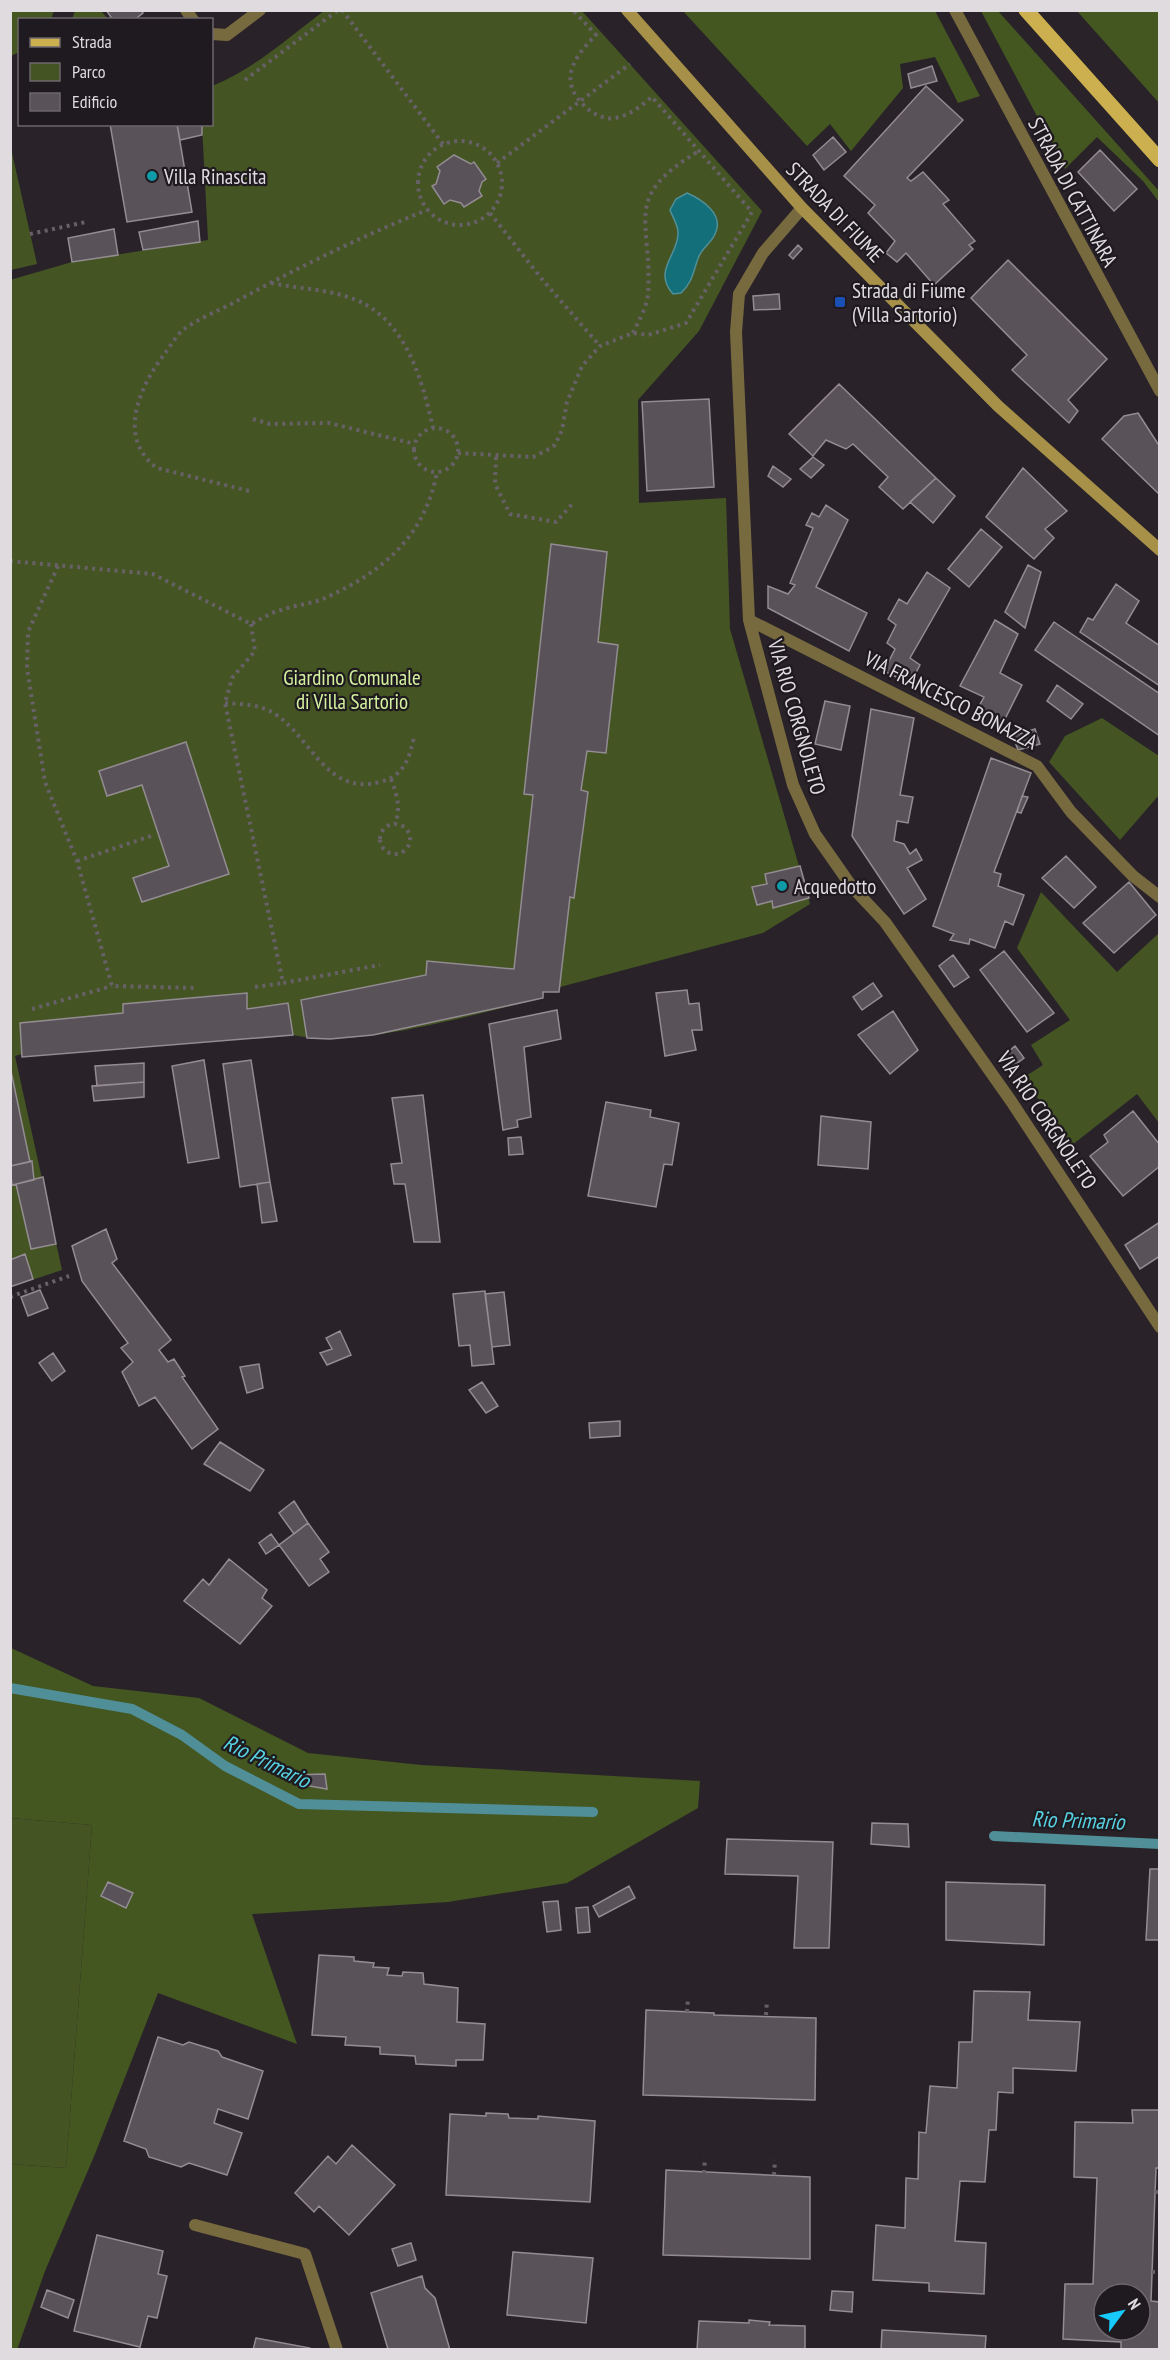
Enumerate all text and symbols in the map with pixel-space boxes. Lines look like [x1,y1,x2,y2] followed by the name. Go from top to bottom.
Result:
[18,18,213,126] legend
[72,30,112,53] text: Strada
[72,60,106,83] text: Parco
[72,90,118,113] text: Edificio
[1022,113,1124,271] street label: STRADA DI CATTINARA
[780,156,890,268] street label: STRADA DI FIUME
[163,163,266,190] place label: Villa Rinascita
[145,169,159,183] marker: Villa Rinascita
[852,277,966,328] place label: Strada di Fiume (Villa Sartorio)
[833,295,847,309] marker: Strada di Fiume (Villa Sartorio)
[762,635,832,798] street label: VIA RIO CORGNOLETO
[859,644,1042,755] street label: VIA FRANCESCO BONAZZA
[283,664,421,715] park label: Giardino Comunale di Villa Sartorio
[794,873,876,900] place label: Acquedotto
[775,879,789,893] marker: Acquedotto
[990,1045,1103,1194] street label: VIA RIO CORGNOLETO
[219,1728,316,1795] water label: Rio Primario
[1031,1804,1126,1836] water label: Rio Primario
[1092,2282,1152,2342] north arrow
[1124,2295,1145,2313] text: N

